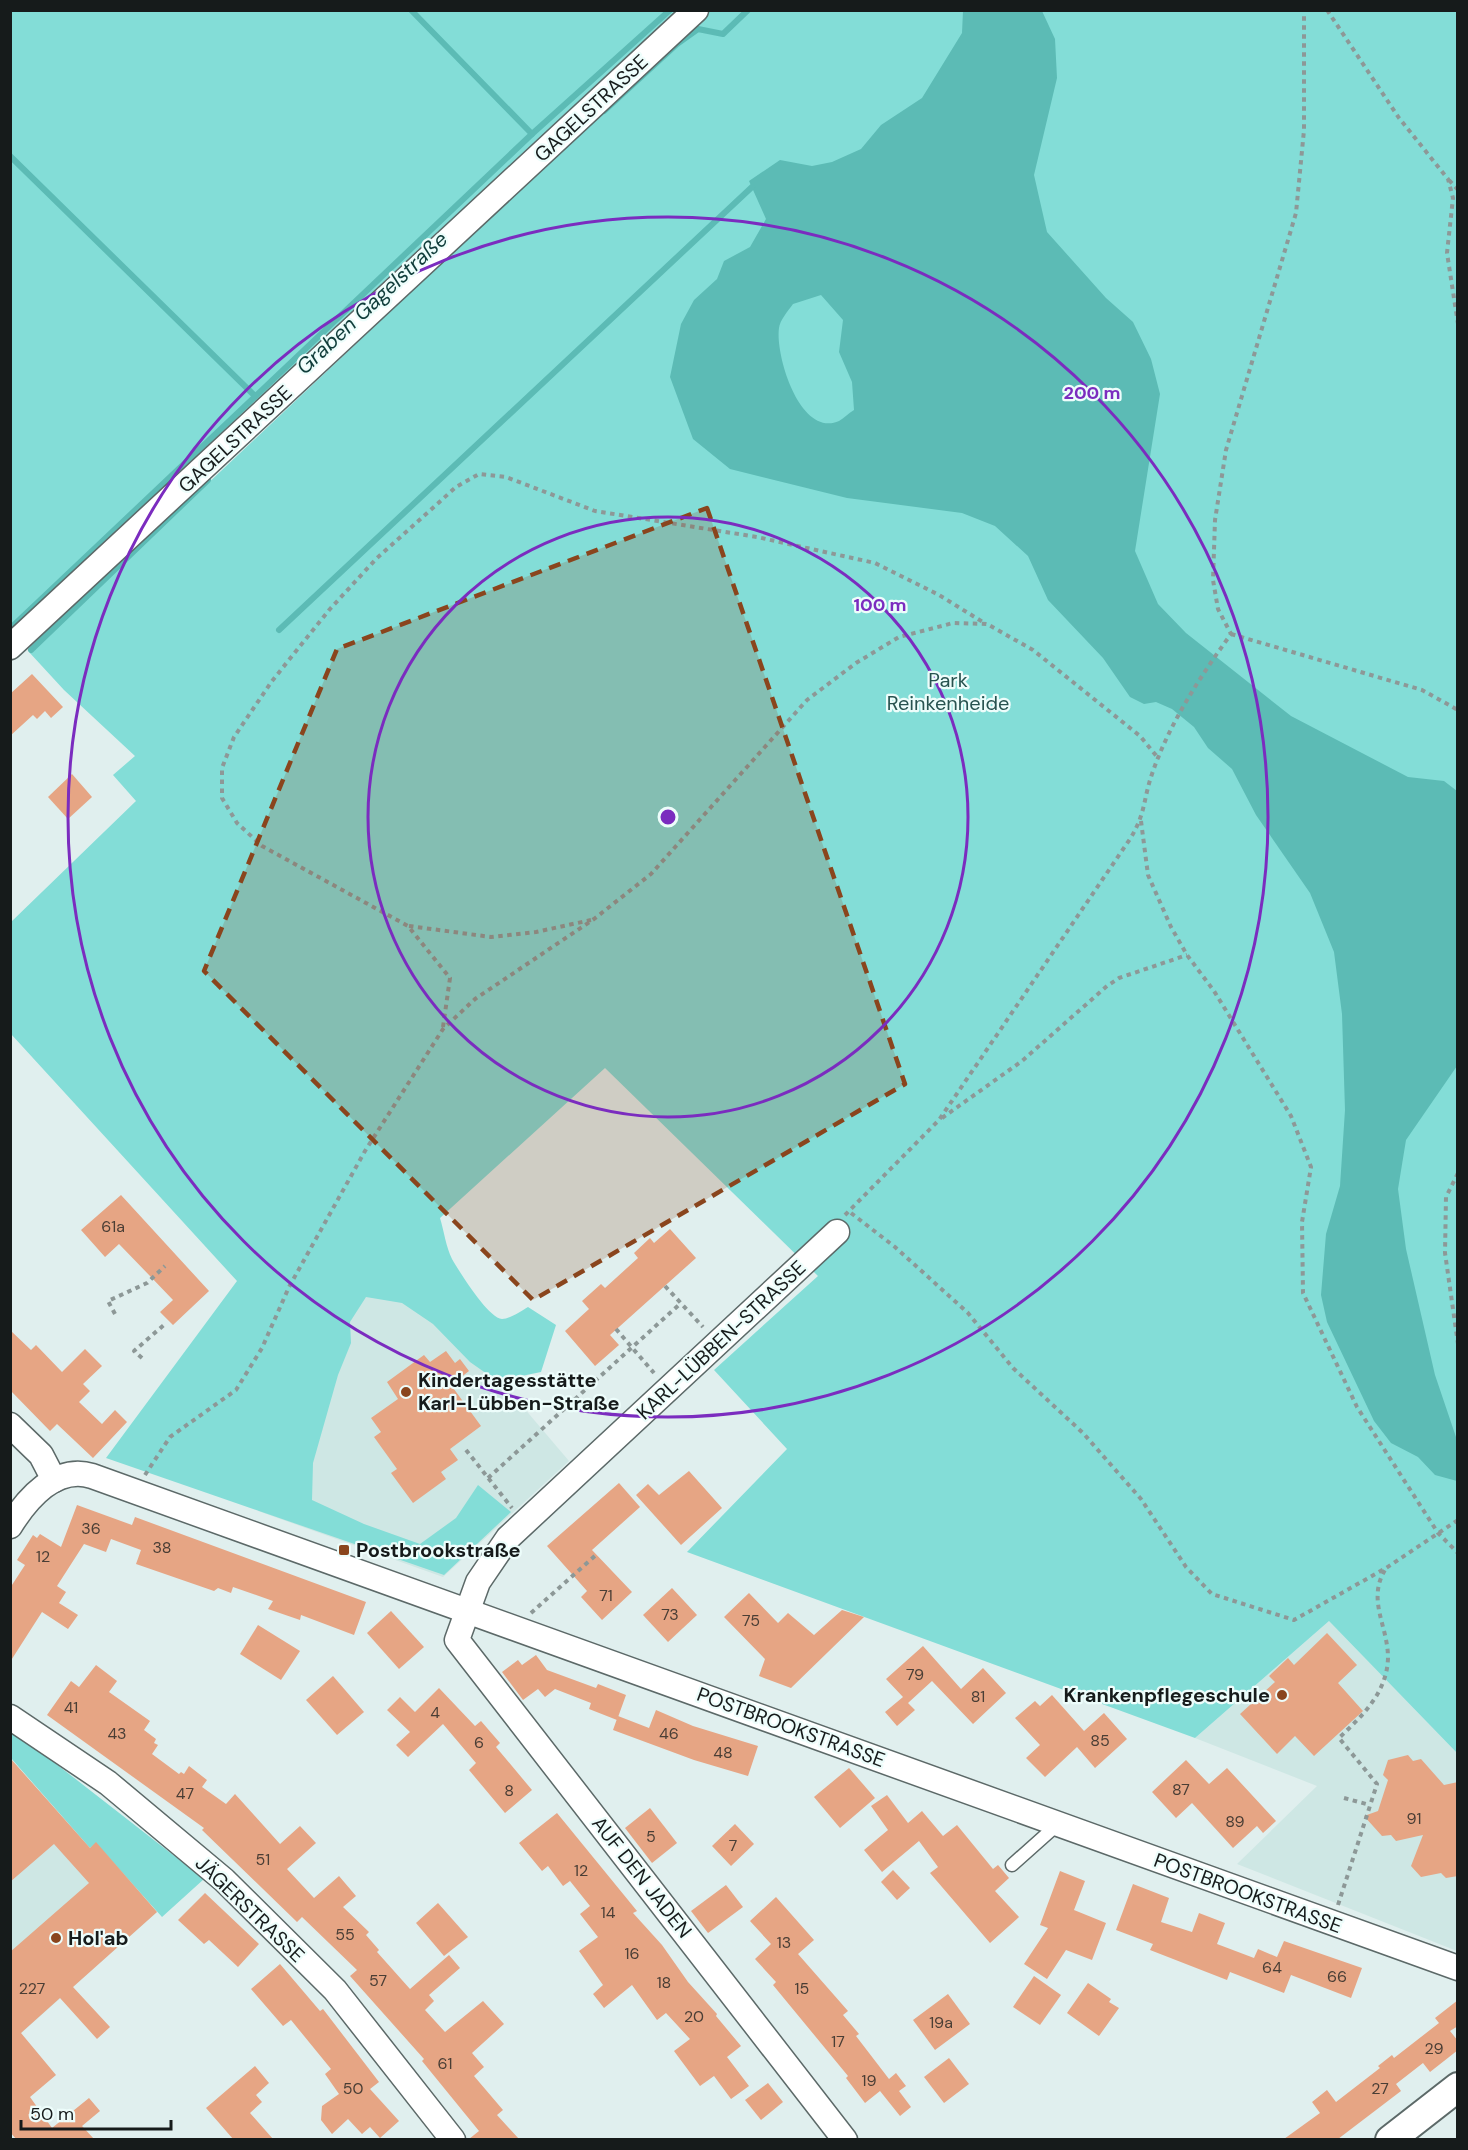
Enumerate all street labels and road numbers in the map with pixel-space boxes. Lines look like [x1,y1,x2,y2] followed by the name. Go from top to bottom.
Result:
[529,49,653,167] street label: GAGELSTRASSE
[173,380,297,498] street label: GAGELSTRASSE
[631,1255,811,1425] street label: KARL-LÜBBEN-STRASSE
[693,1681,889,1773] street label: POSTBROOKSTRASSE
[586,1811,698,1943] street label: AUF DEN JADEN
[1150,1847,1346,1939] street label: POSTBROOKSTRASSE
[190,1850,310,1968] street label: JÄGERSTRASSE

